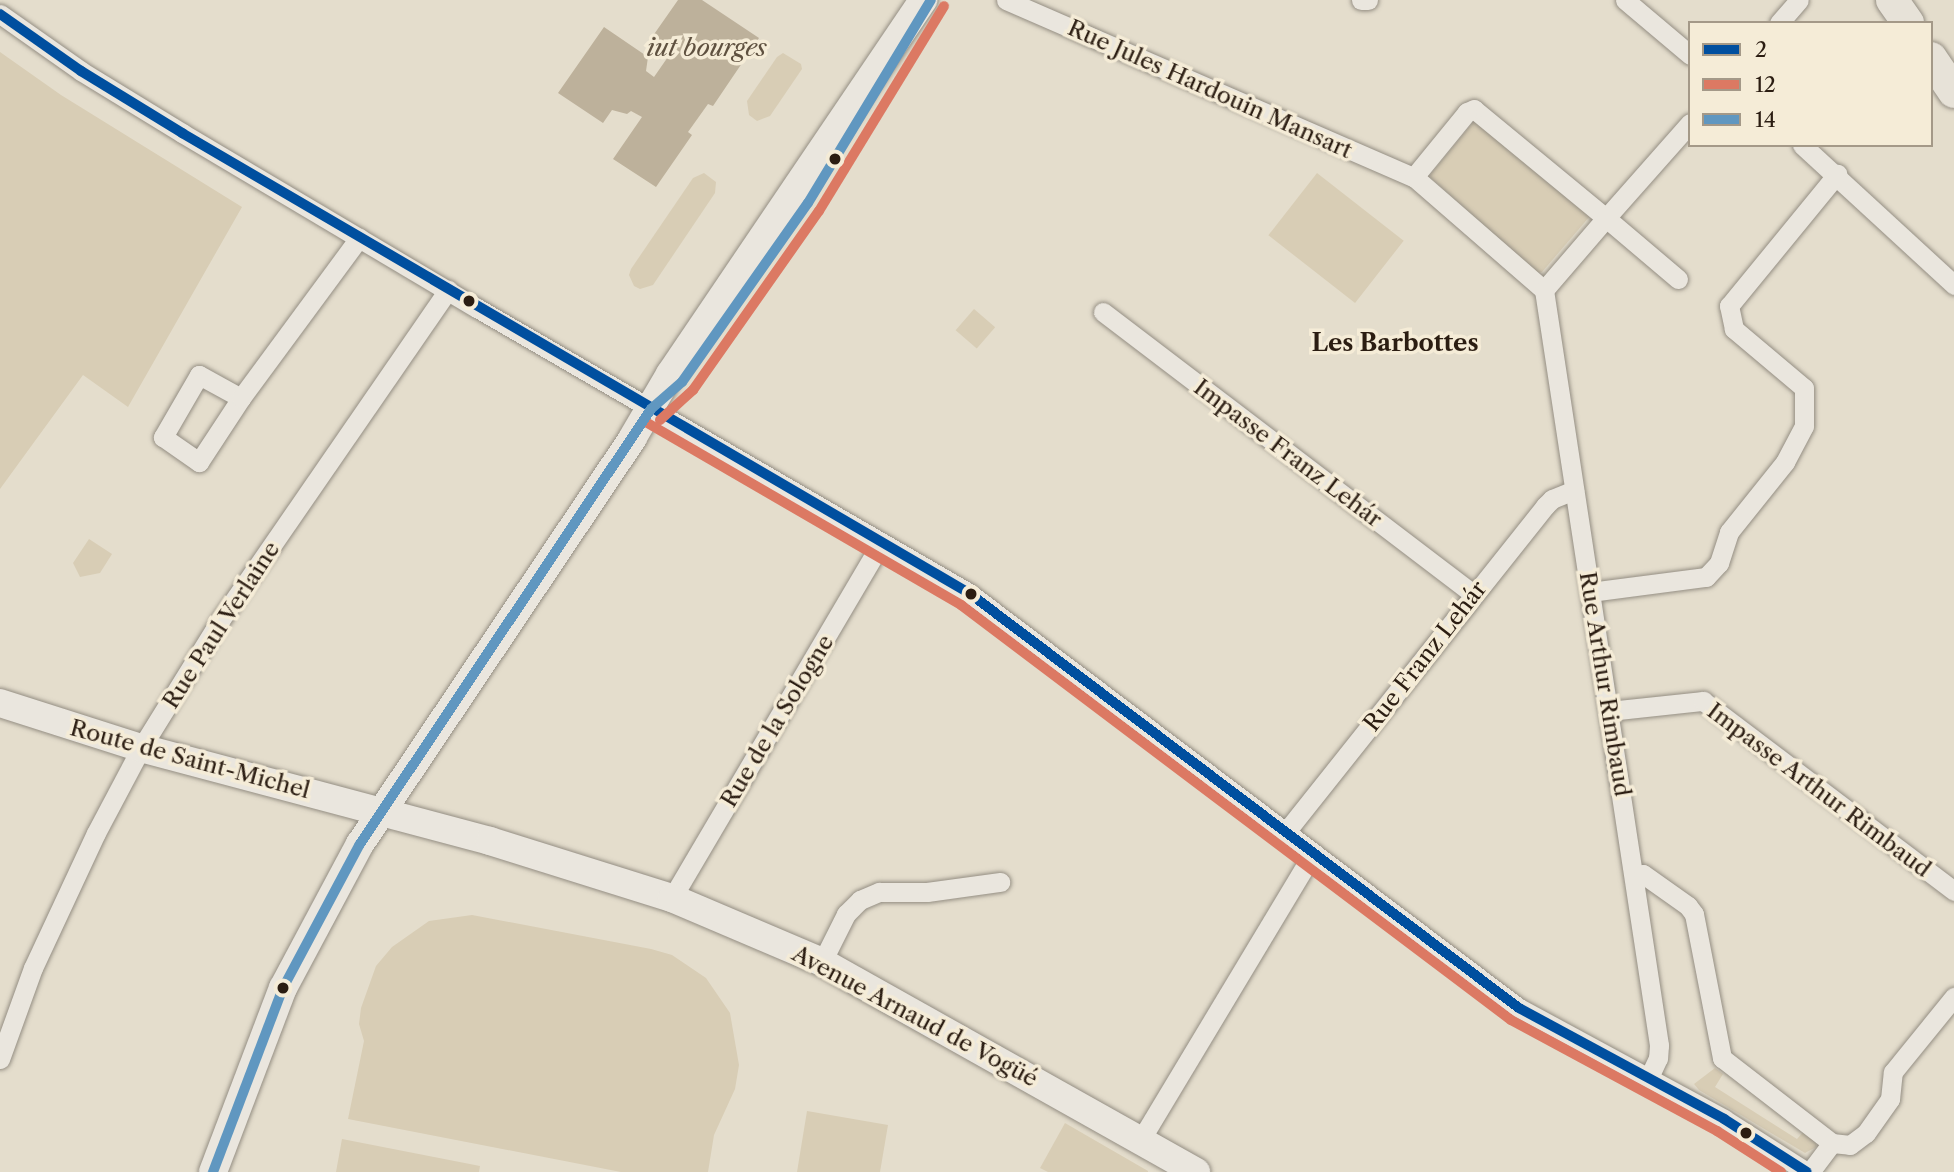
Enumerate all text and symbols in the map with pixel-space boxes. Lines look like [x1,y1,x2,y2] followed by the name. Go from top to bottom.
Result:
[1064,14,1356,164] street label: Rue Jules Hardouin Mansart
[1688,21,1933,147] legend
[647,34,767,62] water label: iut bourges
[1755,37,1767,62] text: 2
[1755,72,1776,97] text: 12
[1755,107,1776,132] text: 14
[828,152,842,166] unlabelled marker
[462,294,476,308] unlabelled marker
[1311,329,1479,357] district label: Les Barbottes
[1188,373,1388,533] street label: Impasse Franz Lehár
[156,536,286,714] street label: Rue Paul Verlaine
[1573,569,1637,799] street label: Rue Arthur Rimbaud
[1358,575,1492,737] street label: Rue Franz Lehár
[964,587,978,601] unlabelled marker
[715,630,839,812] street label: Rue de la Sologne
[1701,697,1937,883] street label: Impasse Arthur Rimbaud
[67,714,313,804] street label: Route de Saint-Michel
[787,939,1043,1093] street label: Avenue Arnaud de Vogüé
[276,981,290,995] unlabelled marker
[1739,1126,1753,1140] unlabelled marker

